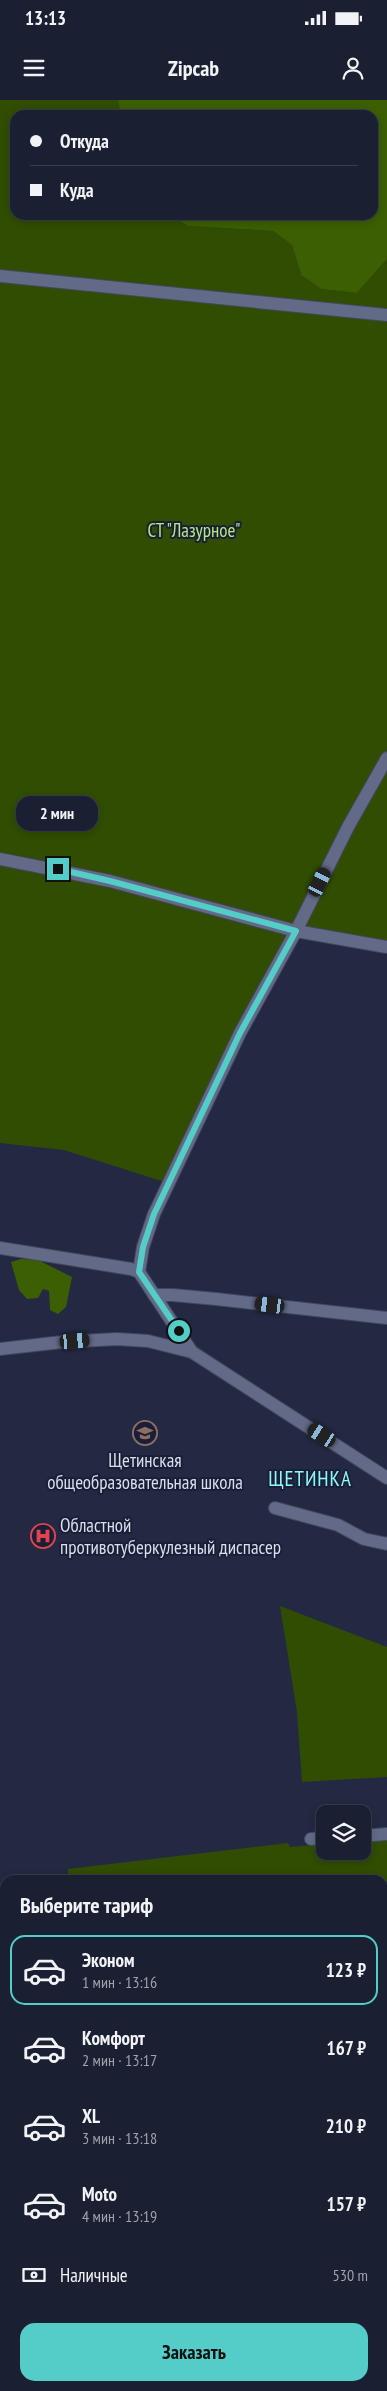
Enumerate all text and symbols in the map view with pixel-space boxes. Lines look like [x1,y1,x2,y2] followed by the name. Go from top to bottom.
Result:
[25,6,66,30] text: 13:13
[20,54,48,82] icon: menu
[168,54,219,82] text: Zipcab
[339,54,367,82] icon: person
[60,129,109,153] text: Откуда
[60,178,94,202] text: Куда
[148,518,241,542] park label: СТ "Лазурное"
[17,796,99,832] callout: 2 мин
[40,803,74,823] text: 2 мин
[47,858,69,880] route end
[306,865,333,899] car
[254,1296,285,1314] car
[168,1320,190,1342] route start
[59,1332,90,1350] car
[132,1420,158,1446] school or university icon: Щетинская общеобразовательная школа
[305,1421,338,1449] car
[47,1448,243,1494] place label: Щетинская общеобразовательная школа
[268,1465,352,1492] district label: ЩЕТИНКА
[60,1513,281,1559] place label: Областной противотуберкулезный диспасер
[30,1523,56,1549] hospital icon: Областной противотуберкулезный диспасер
[316,1805,371,1860] map controls
[316,1805,371,1860] button: layers
[20,1891,153,1919] text: Выберите тариф
[22,1948,67,1993] icon: car
[82,1948,135,1972] text: Эконом
[326,1958,366,1982] text: 123 ₽
[82,1972,157,1992] text: 1 мин · 13:16
[22,2026,67,2071] icon: car
[82,2026,145,2050] text: Комфорт
[327,2036,366,2060] text: 167 ₽
[82,2050,157,2070] text: 2 мин · 13:17
[22,2104,67,2149] icon: car
[82,2104,100,2128] text: XL
[326,2114,366,2138] text: 210 ₽
[82,2128,157,2148] text: 3 мин · 13:18
[22,2182,67,2227] icon: car
[82,2182,117,2206] text: Moto
[327,2192,366,2216] text: 157 ₽
[82,2206,157,2226] text: 4 мин · 13:19
[20,2261,48,2289] icon: cash
[60,2263,128,2287] text: Наличные
[333,2265,368,2285] text: 530 m
[20,2323,368,2381] button: Заказать

